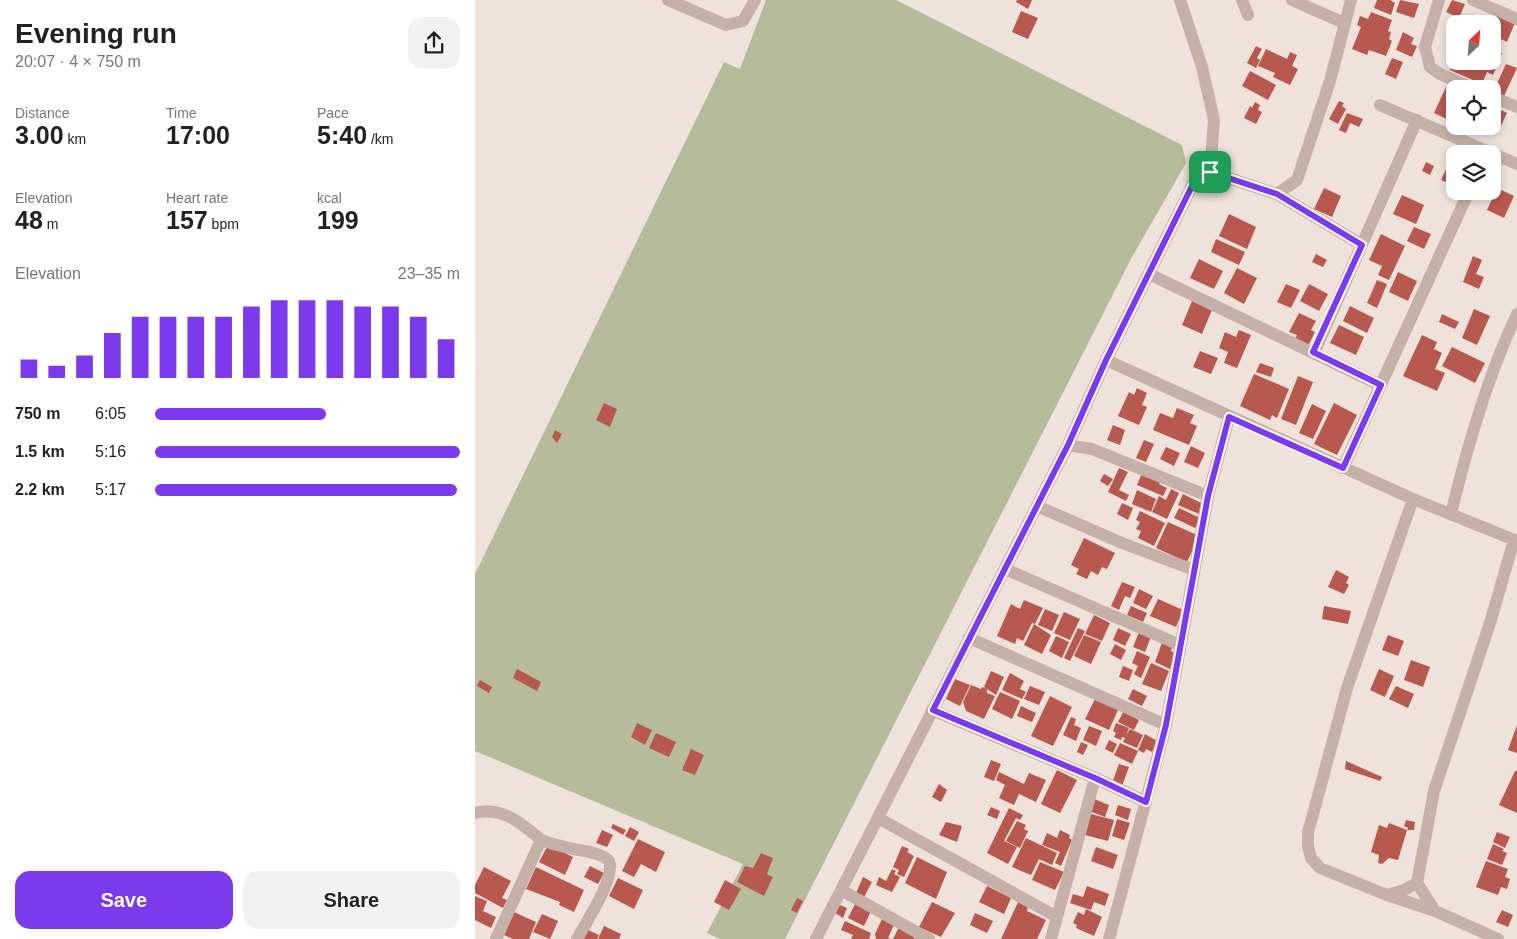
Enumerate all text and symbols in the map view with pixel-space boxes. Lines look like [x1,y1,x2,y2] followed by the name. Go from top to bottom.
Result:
[1446,15,1501,70] north arrow
[1446,15,1501,200] map controls
[408,17,460,69] button: share
[15,18,177,49] text: Evening run
[15,53,141,70] text: 20:07 · 4 × 750 m
[1446,80,1501,135] button: locate
[15,105,69,121] text: Distance
[166,105,197,121] text: Time
[317,105,349,121] text: Pace
[15,121,64,149] text: 3.00
[166,121,230,149] text: 17:00
[317,121,367,149] text: 5:40
[64,131,86,147] text: km
[367,131,394,147] text: /km
[1446,145,1501,200] button: layers
[1189,151,1231,193] pin
[1196,158,1224,186] icon: arrive
[15,190,73,206] text: Elevation
[166,190,228,206] text: Heart rate
[317,190,342,206] text: kcal
[15,206,43,234] text: 48
[166,206,208,234] text: 157
[317,206,359,234] text: 199
[43,216,58,232] text: m
[208,216,239,232] text: bpm
[15,265,81,282] text: Elevation
[398,265,460,282] text: 23–35 m
[15,405,60,422] text: 750 m
[95,405,126,422] text: 6:05
[15,443,65,460] text: 1.5 km
[95,443,126,460] text: 5:16
[15,481,65,498] text: 2.2 km
[95,481,126,498] text: 5:17
[15,871,233,929] button: Save
[243,871,460,929] button: Share

